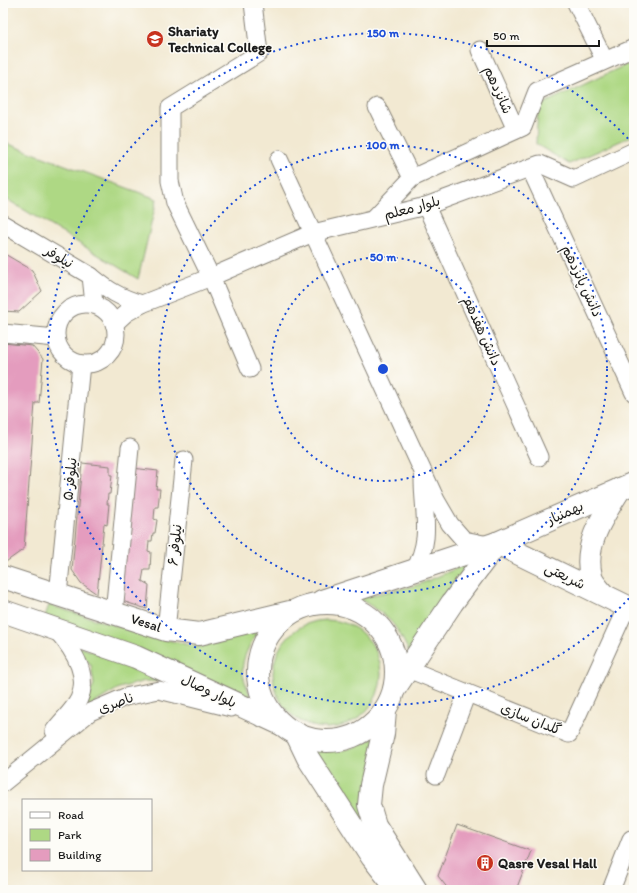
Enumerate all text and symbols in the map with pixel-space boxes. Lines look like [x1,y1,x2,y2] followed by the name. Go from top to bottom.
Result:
[487,22,599,48] scale bar
[167,23,272,56] place label: Shariaty Technical College
[367,26,400,40] text: 150 m
[145,29,165,49] school or university icon: Shariaty Technical College
[493,29,519,43] text: 50 m
[478,64,516,117] street label: شانزدهم
[366,138,400,152] text: 100 m
[382,192,442,226] street label: بلوار معلم
[40,241,76,273] street label: نيلوفر
[556,242,606,320] street label: دانش پانزدهم
[370,250,397,264] text: 50 m
[457,294,505,369] street label: دانش هفدهم
[376,362,390,376] centre of rings
[59,457,82,501] street label: نیلوفر ۵
[543,497,586,529] street label: بهمنیار
[164,523,187,567] street label: نیلوفر ۶
[542,559,588,593] street label: شریعتی
[128,610,164,636] street label: Vesal
[179,670,239,712] street label: بلوار وصال
[96,689,136,717] street label: ناصری
[498,699,564,739] street label: گلدان سازی
[22,799,152,871] legend
[58,808,84,822] text: Road
[58,828,82,842] text: Park
[58,848,102,862] text: Building
[475,853,495,873] building icon: Qasre Vesal Hall
[498,855,598,872] place label: Qasre Vesal Hall

